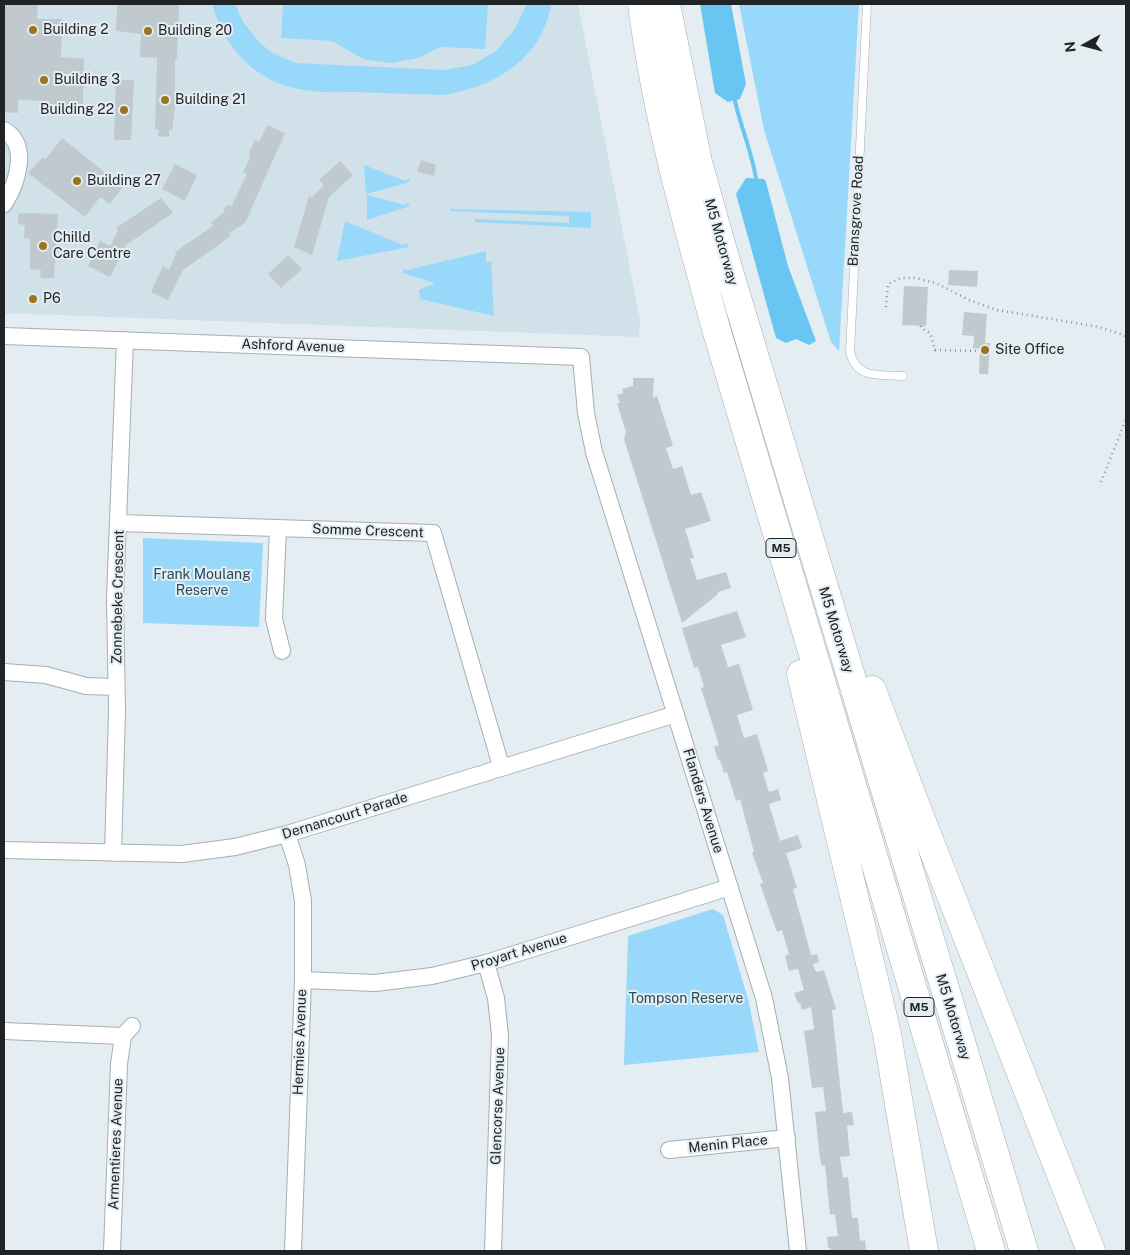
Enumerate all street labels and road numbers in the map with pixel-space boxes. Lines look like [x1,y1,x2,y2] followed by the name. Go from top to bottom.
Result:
[845,155,867,267] street label: Bransgrove Road
[701,197,741,287] street label: M5 Motorway
[241,336,345,356] street label: Ashford Avenue
[312,521,424,541] street label: Somme Crescent
[108,530,128,664] street label: Zonnebeke Crescent
[766,538,796,558] road number: M5
[815,585,857,675] street label: M5 Motorway
[679,747,727,855] street label: Flanders Avenue
[280,789,410,843] street label: Dernancourt Parade
[469,929,569,975] street label: Proyart Avenue
[932,972,974,1062] street label: M5 Motorway
[290,989,310,1095] street label: Hermies Avenue
[904,998,934,1016] road number: M5
[488,1047,508,1165] street label: Glencorse Avenue
[105,1078,127,1210] street label: Armentieres Avenue
[688,1131,768,1157] street label: Menin Place

